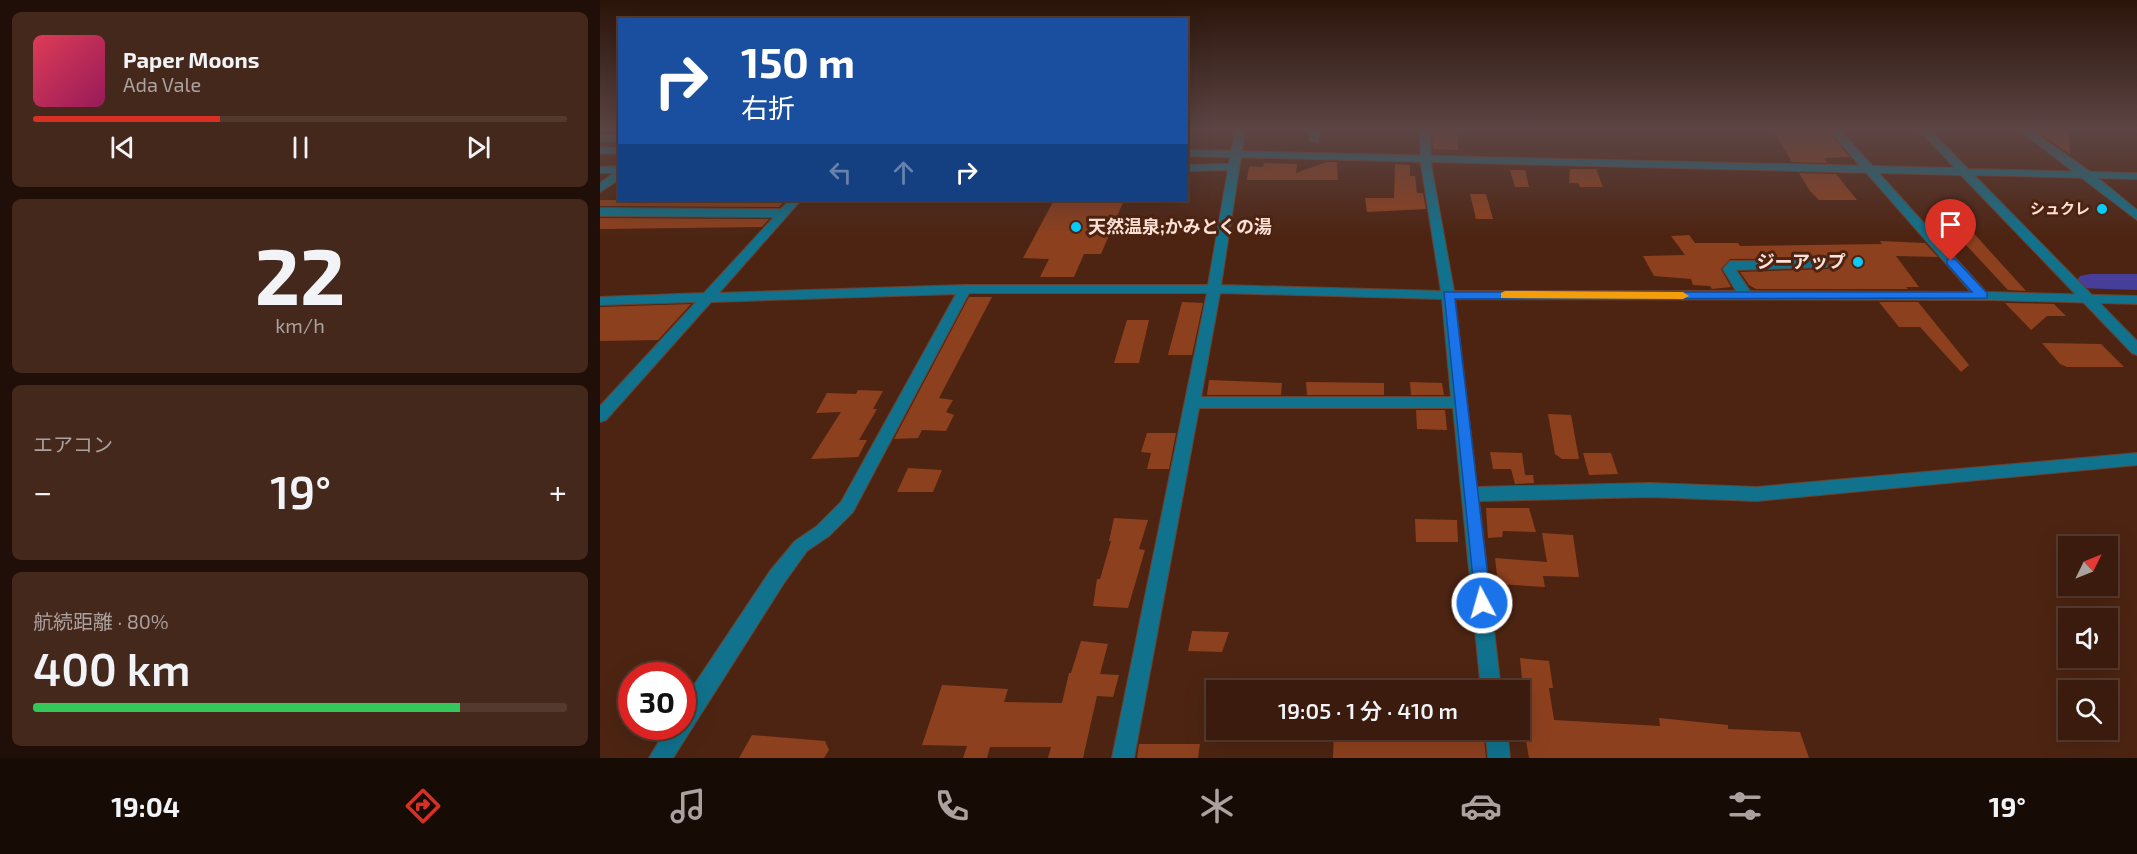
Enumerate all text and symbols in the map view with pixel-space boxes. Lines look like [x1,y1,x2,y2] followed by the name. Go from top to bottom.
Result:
[741,36,855,86] text: 150 m
[642,42,720,120] icon: right
[123,46,259,72] text: Paper Moons
[123,72,201,96] text: Ada Vale
[741,91,795,123] text: 右折
[106,131,139,164] icon: previous
[284,131,317,164] icon: pause
[462,131,495,164] icon: next
[824,156,857,189] icon: left
[887,156,920,189] icon: ahead
[950,156,983,189] icon: right
[1925,199,1976,261] pin
[2030,199,2090,217] place label: シュクレ
[2095,202,2109,216] marker: シュクレ
[1934,208,1967,241] icon: arrive
[1088,215,1272,237] place label: 天然温泉;かみとくの湯
[1069,220,1083,234] marker: 天然温泉;かみとくの湯
[255,227,345,321] text: 22
[1757,250,1846,272] place label: ジーアップ
[1851,255,1865,269] marker: ジーアップ
[275,313,325,337] text: km/h
[33,432,113,456] text: エアコン
[270,464,331,518] text: 19°
[33,471,52,511] text: −
[549,471,567,511] text: +
[2058,536,2118,596] north arrow
[2058,536,2118,740] map controls
[1450,571,1514,635] position arrow
[2058,608,2118,668] button: sound
[33,609,169,633] text: 航続距離 · 80%
[33,641,191,695] text: 400 km
[618,662,696,740] speed limit sign: 30
[2058,680,2118,740] button: search
[1278,697,1458,723] text: 19:05 · 1 分 · 410 m
[402,785,444,827] icon: directions
[667,785,709,827] icon: music
[931,785,973,827] icon: phone
[1196,785,1238,827] icon: climate
[1460,785,1502,827] icon: car
[1724,785,1766,827] icon: filters
[111,790,180,822] text: 19:04
[1989,790,2026,822] text: 19°

